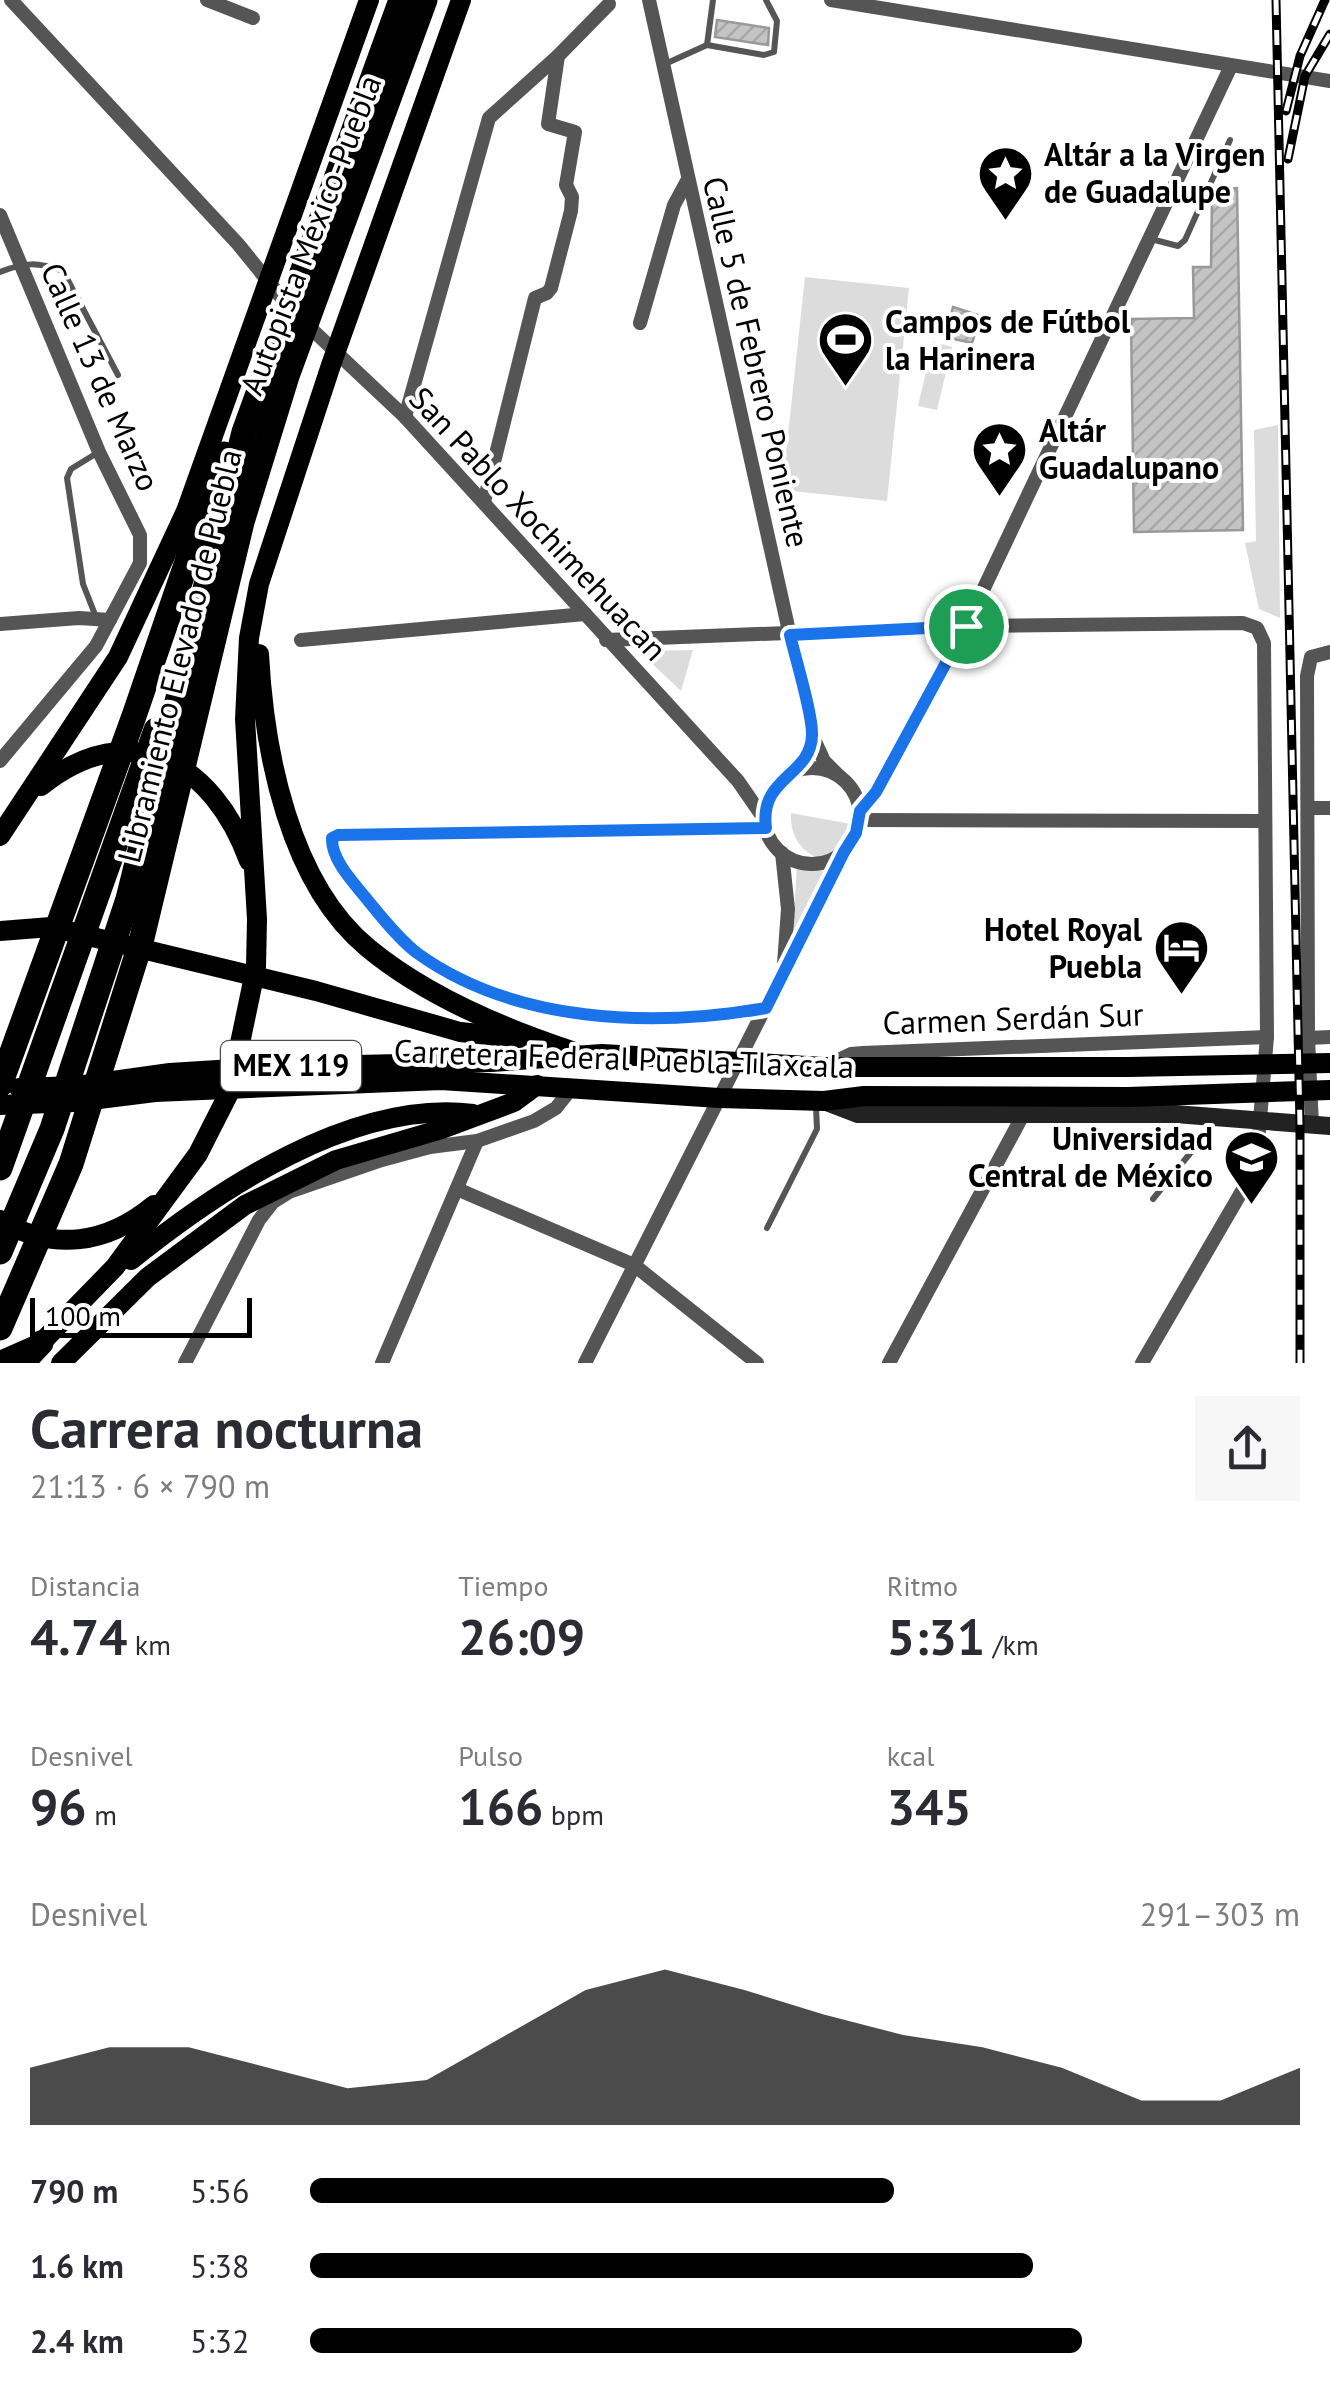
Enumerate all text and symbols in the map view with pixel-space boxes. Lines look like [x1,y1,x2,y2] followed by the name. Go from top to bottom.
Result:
[230,69,390,401] street label: Autopista México-Puebla
[1044,133,1265,212] place label: Altár a la Virgen de Guadalupe
[975,143,1035,222] place icon: Altár a la Virgen de Guadalupe
[694,172,820,551] street label: Calle 5 de Febrero Poniente
[32,256,170,497] street label: Calle 13 de Marzo
[885,300,1131,379] place label: Campos de Fútbol la Harinera
[816,310,876,389] sports icon: Campos de Fútbol la Harinera
[401,378,677,669] street label: San Pablo Xochimehuacan
[1039,409,1219,488] place label: Altár Guadalupano
[970,419,1030,498] place icon: Altár Guadalupano
[107,445,251,867] street label: Libramiento Elevado de Puebla
[924,584,1009,669] pin
[939,599,994,654] icon: arrive
[984,908,1143,987] place label: Hotel Royal Puebla
[1151,918,1211,997] hotel icon: Hotel Royal Puebla
[882,992,1144,1044] street label: Carmen Serdán Sur
[393,1029,855,1087] street label: Carretera Federal Puebla-Tlaxcala
[221,1041,361,1091] road number: MEX 119
[968,1117,1213,1196] place label: Universidad Central de México
[1222,1127,1282,1206] school or university icon: Universidad Central de México
[30,1293,252,1338] scale bar
[45,1297,121,1334] text: 100 m
[30,1392,423,1463] text: Carrera nocturna
[1195,1396,1300,1501] button: share
[30,1465,270,1507] text: 21:13 · 6 × 790 m
[30,1567,140,1604] text: Distancia
[458,1567,549,1604] text: Tiempo
[887,1567,958,1604] text: Ritmo
[30,1604,127,1669] text: 4.74
[458,1604,585,1669] text: 26:09
[887,1604,985,1669] text: 5:31
[127,1626,171,1663] text: km
[985,1626,1039,1663] text: /km
[30,1737,133,1774] text: Desnivel
[458,1737,523,1774] text: Pulso
[887,1737,934,1774] text: kcal
[30,1774,87,1839] text: 96
[458,1774,543,1839] text: 166
[887,1774,972,1839] text: 345
[87,1796,117,1833] text: m
[543,1796,604,1833] text: bpm
[30,1893,147,1935] text: Desnivel
[1140,1893,1300,1935] text: 291–303 m
[30,2170,118,2212] text: 790 m
[190,2170,249,2212] text: 5:56
[30,2245,124,2287] text: 1.6 km
[190,2245,249,2287] text: 5:38
[30,2320,124,2362] text: 2.4 km
[190,2320,249,2362] text: 5:32

